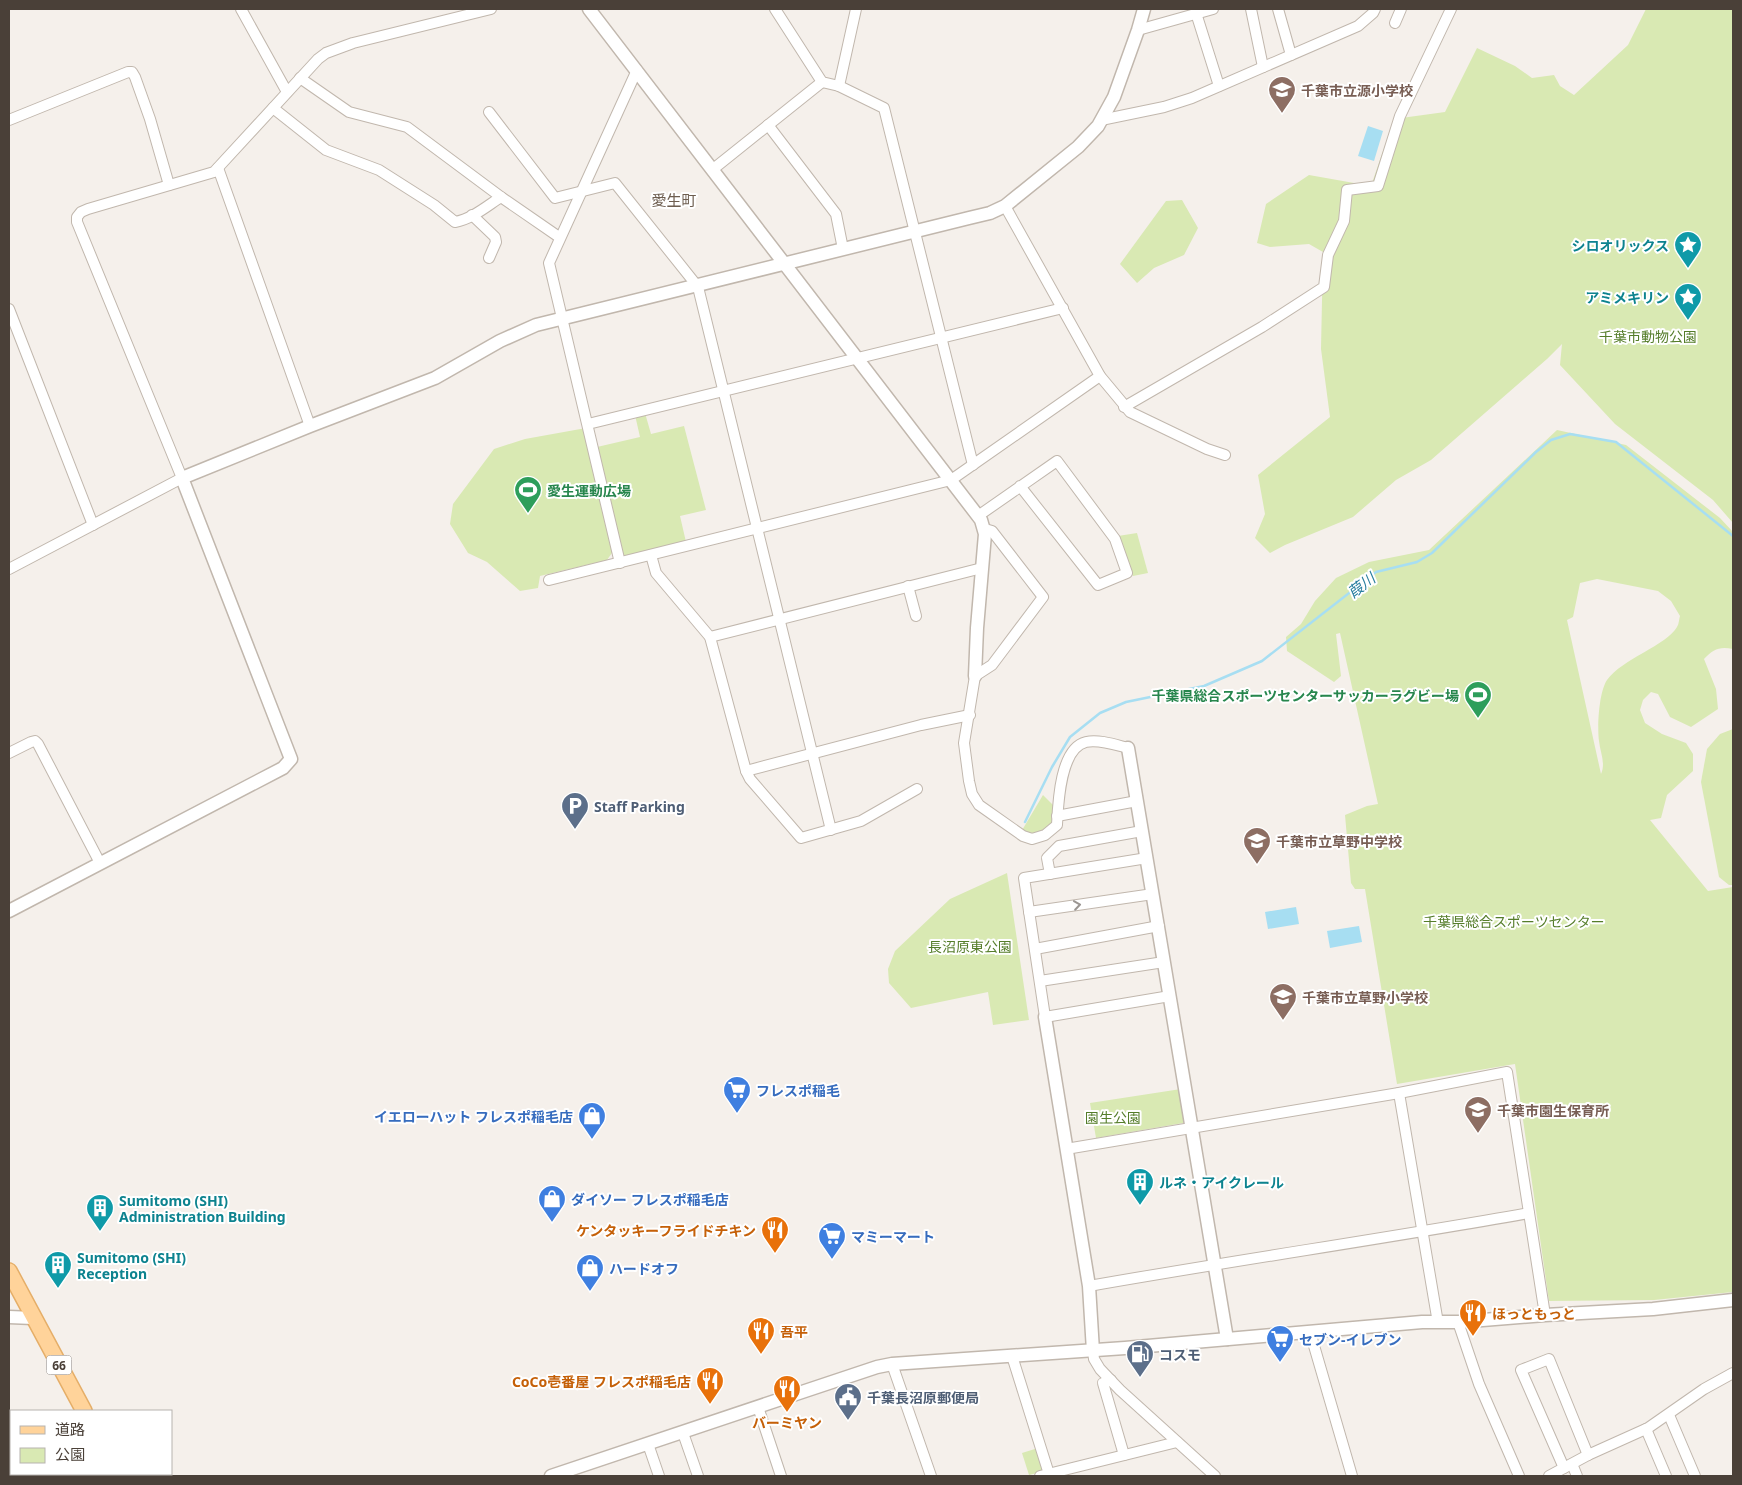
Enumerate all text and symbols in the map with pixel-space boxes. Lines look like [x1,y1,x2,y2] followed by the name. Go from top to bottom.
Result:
[1267,75,1297,114] school or university icon: 千葉市立源小学校
[1301,81,1413,100] place label: 千葉市立源小学校
[651,190,697,210] district label: 愛生町
[1673,230,1703,269] place icon: シロオリックス
[1571,236,1669,255] place label: シロオリックス
[1673,282,1703,321] place icon: アミメキリン
[1585,288,1669,307] place label: アミメキリン
[1599,327,1697,346] park label: 千葉市動物公園
[513,475,543,514] sports icon: 愛生運動広場
[547,481,631,500] place label: 愛生運動広場
[1343,567,1381,602] water label: 葭川
[1463,680,1493,719] sports icon: 千葉県総合スポーツセンターサッカーラグビー場
[1152,686,1459,705] place label: 千葉県総合スポーツセンターサッカーラグビー場
[560,791,590,830] parking icon: Staff Parking
[594,797,685,816] place label: Staff Parking
[1242,826,1272,865] school or university icon: 千葉市立草野中学校
[1276,832,1402,851] place label: 千葉市立草野中学校
[1074,900,1082,911] one-way arrow
[1423,912,1605,931] park label: 千葉県総合スポーツセンター
[928,937,1012,956] park label: 長沼原東公園
[1268,982,1298,1021] school or university icon: 千葉市立草野小学校
[1302,988,1428,1007] place label: 千葉市立草野小学校
[722,1075,752,1114] supermarket icon: フレスポ稲毛
[756,1081,840,1100] place label: フレスポ稲毛
[1463,1095,1493,1134] school or university icon: 千葉市園生保育所
[577,1101,607,1140] shop icon: イエローハット フレスポ稲毛店
[1497,1101,1609,1120] place label: 千葉市園生保育所
[374,1107,573,1126] place label: イエローハット フレスポ稲毛店
[1085,1108,1141,1127] park label: 園生公園
[1125,1167,1155,1206] building icon: ルネ・アイクレール
[1159,1173,1284,1192] place label: ルネ・アイクレール
[537,1184,567,1223] shop icon: ダイソー フレスポ稲毛店
[571,1190,729,1209] place label: ダイソー フレスポ稲毛店
[119,1191,286,1226] place label: Sumitomo (SHI) Administration Building
[85,1193,115,1232] building icon: Sumitomo (SHI) Administration Building
[760,1215,790,1254] restaurant icon: ケンタッキーフライドチキン
[576,1221,756,1240] place label: ケンタッキーフライドチキン
[817,1221,847,1260] supermarket icon: マミーマート
[851,1227,935,1246] place label: マミーマート
[77,1248,186,1283] place label: Sumitomo (SHI) Reception
[43,1250,73,1289] building icon: Sumitomo (SHI) Reception
[575,1253,605,1292] shop icon: ハードオフ
[609,1259,679,1278] place label: ハードオフ
[1458,1298,1488,1337] restaurant icon: ほっともっと
[1492,1304,1576,1323] place label: ほっともっと
[746,1316,776,1355] restaurant icon: 吾平
[780,1322,808,1341] place label: 吾平
[1265,1324,1295,1363] supermarket icon: セブン-イレブン
[1299,1330,1401,1349] place label: セブン-イレブン
[1125,1339,1155,1378] fuel station icon: コスモ
[1159,1345,1201,1364] place label: コスモ
[46,1356,72,1374] road number: 66
[695,1366,725,1405] restaurant icon: CoCo壱番屋 フレスポ稲毛店
[512,1372,691,1391] place label: CoCo壱番屋 フレスポ稲毛店
[772,1374,802,1413] restaurant icon: バーミヤン
[833,1382,863,1421] public building icon: 千葉長沼原郵便局
[867,1388,979,1407] place label: 千葉長沼原郵便局
[10,1410,172,1475] legend
[752,1413,822,1432] place label: バーミヤン
[55,1419,85,1439] text: 道路
[55,1444,85,1464] text: 公園

